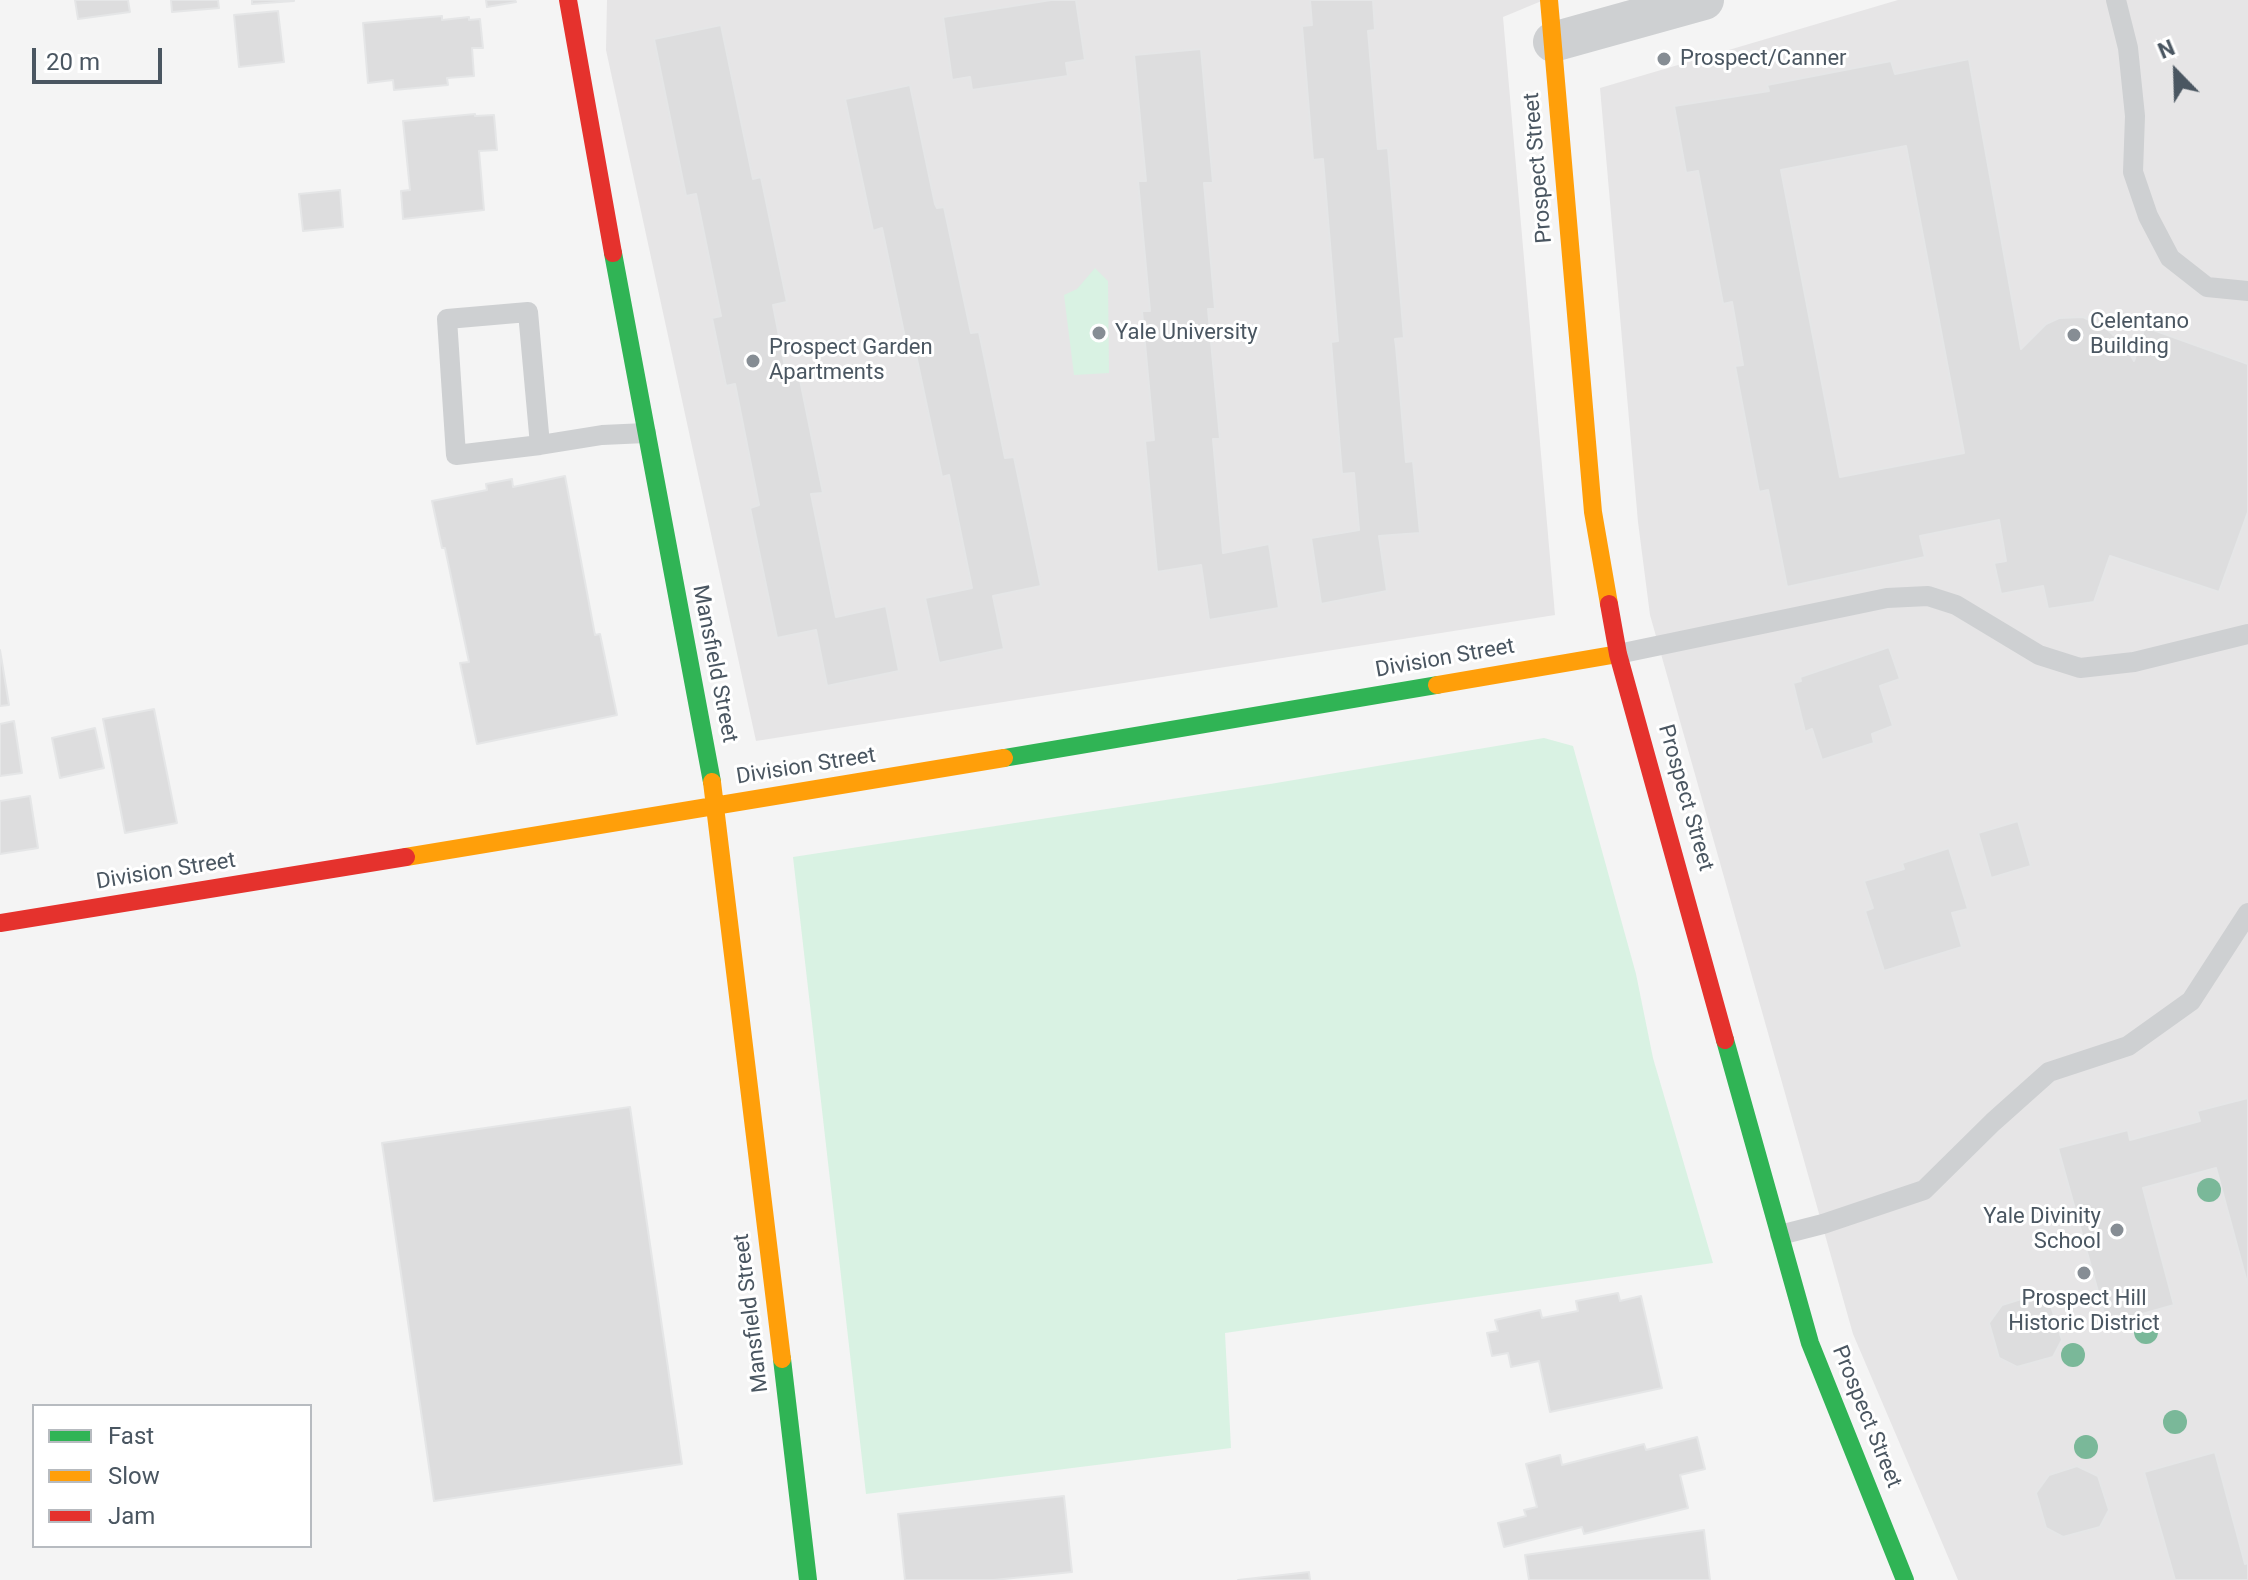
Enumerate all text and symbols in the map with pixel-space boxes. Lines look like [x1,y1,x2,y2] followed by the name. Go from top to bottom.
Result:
[36,32,166,82] scale bar
[2136,32,2216,112] north arrow
[2154,35,2178,64] text: N
[1680,46,1847,72] place label: Prospect/Canner
[46,48,100,76] text: 20 m
[1655,50,1673,68] marker: Prospect/Canner
[1519,92,1559,244] street label: Prospect Street
[2090,309,2189,360] place label: Celentano Building
[1115,320,1258,346] place label: Yale University
[1090,324,1108,342] marker: Yale University
[2065,326,2083,344] marker: Celentano Building
[769,335,933,386] place label: Prospect Garden Apartments
[744,352,762,370] marker: Prospect Garden Apartments
[686,583,742,745] street label: Mansfield Street
[1373,634,1517,684] street label: Division Street
[1651,722,1719,874] street label: Prospect Street
[734,743,878,791] street label: Division Street
[94,848,238,896] street label: Division Street
[1983,1204,2101,1256] place label: Yale Divinity School
[2108,1221,2126,1239] marker: Yale Divinity School
[729,1232,775,1394] street label: Mansfield Street
[2075,1264,2093,1282] marker: Prospect Hill Historic District
[2008,1286,2160,1338] place label: Prospect Hill Historic District
[1825,1342,1907,1492] street label: Prospect Street
[32,1404,312,1548] legend
[108,1422,154,1450] text: Fast
[108,1462,160,1490] text: Slow
[108,1502,155,1530] text: Jam

